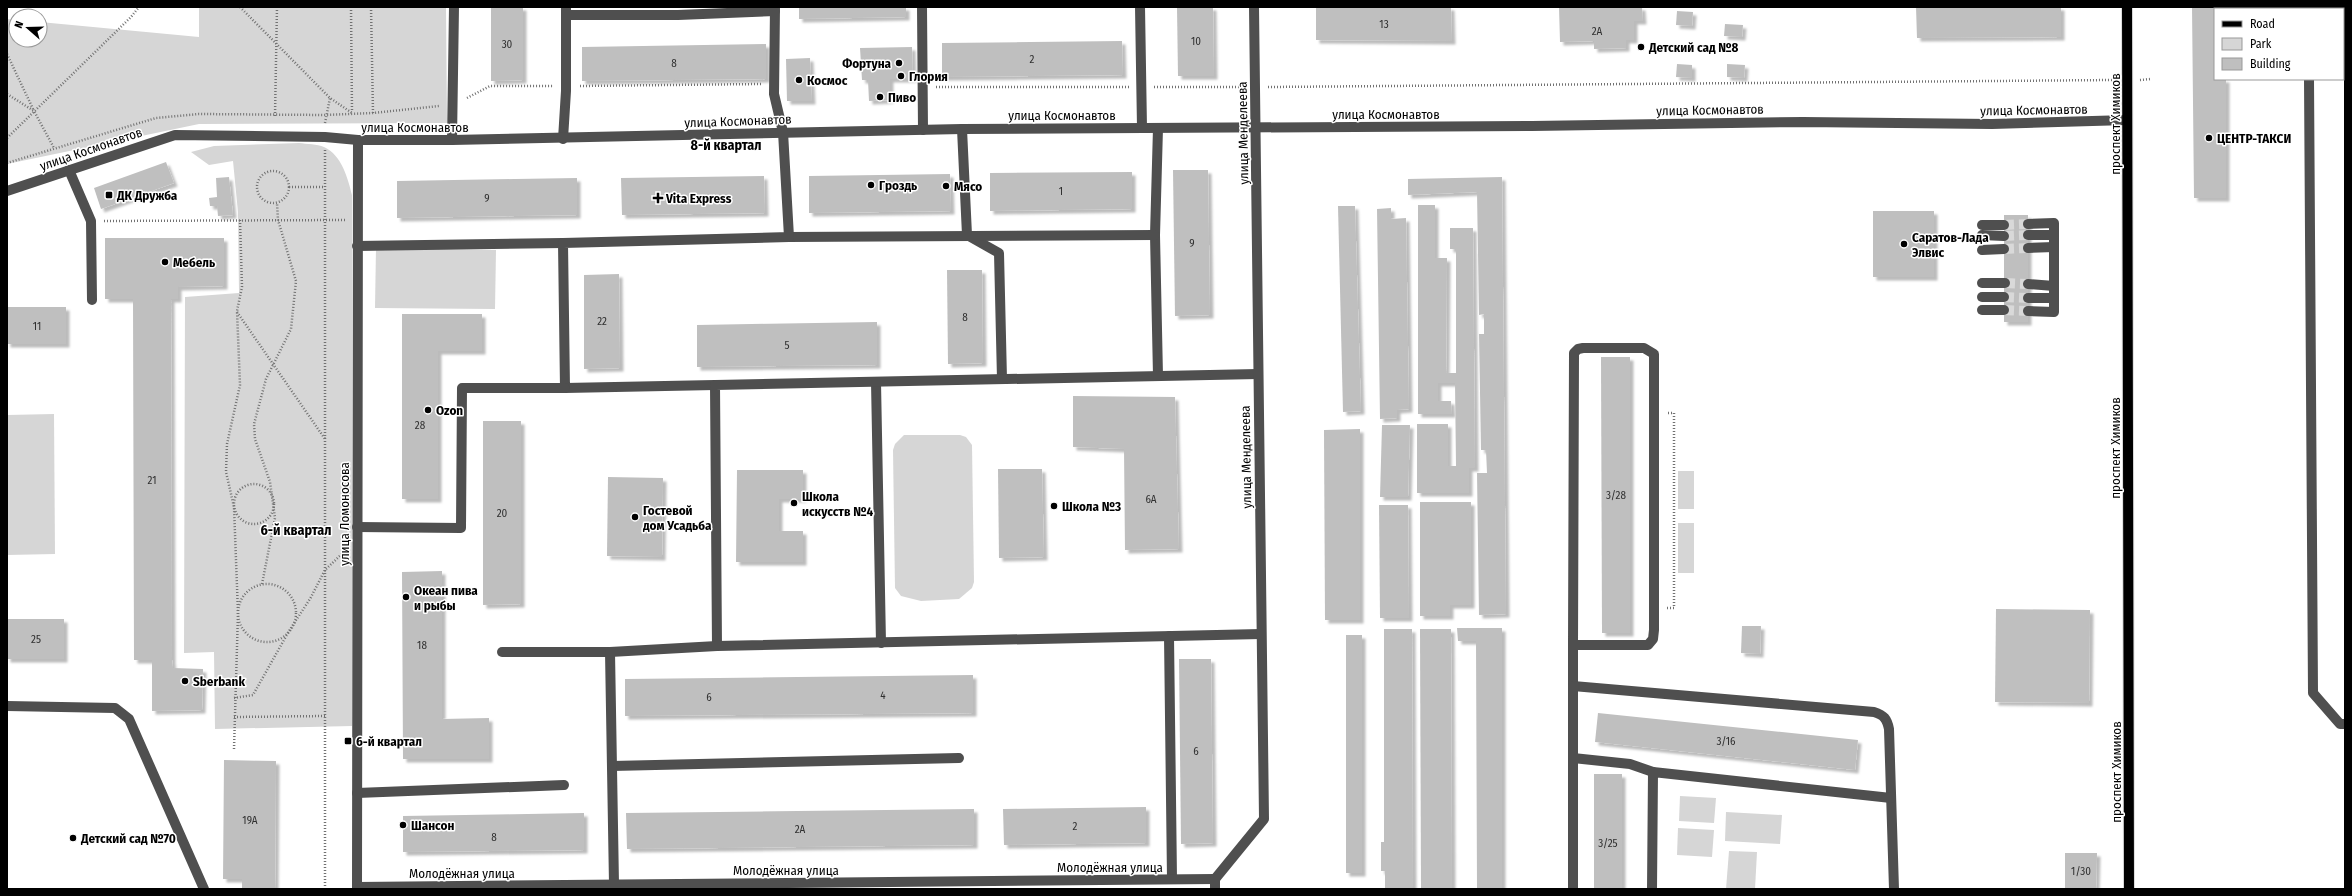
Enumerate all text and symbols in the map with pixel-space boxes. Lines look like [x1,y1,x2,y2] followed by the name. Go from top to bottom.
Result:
[8,8,48,48] north arrow
[2214,8,2344,80] legend
[2250,17,2275,31] text: Road
[1379,18,1389,31] house number: 13
[12,19,26,30] text: N
[1592,25,1603,38] house number: 2А
[1191,35,1201,48] house number: 10
[2250,37,2272,51] text: Park
[502,38,513,51] house number: 30
[1648,40,1739,55] place label: Детский сад №8
[1636,42,1646,52] marker: Детский сад №8
[1030,53,1035,66] house number: 2
[842,56,892,71] place label: Фортуна
[671,57,677,70] house number: 8
[2250,57,2291,71] text: Building
[894,58,904,68] marker: Фортуна
[909,69,948,84] place label: Глория
[896,71,906,81] marker: Глория
[807,73,848,88] place label: Космос
[2108,73,2123,175] street label: проспект Химиков
[794,75,804,85] marker: Космос
[1235,81,1251,185] street label: улица Менделеева
[888,90,916,105] place label: Пиво
[875,92,885,102] marker: Пиво
[1656,102,1764,118] street label: улица Космонавтов
[1980,102,2088,118] street label: улица Космонавтов
[1332,107,1440,122] street label: улица Космонавтов
[1008,108,1116,123] street label: улица Космонавтов
[684,112,792,130] street label: улица Космонавтов
[361,120,469,135] street label: улица Космонавтов
[38,124,144,174] street label: улица Космонавтов
[2217,131,2291,146] place label: ЦЕНТР-ТАКСИ
[2204,133,2214,143] marker: ЦЕНТР-ТАКСИ
[691,137,761,154] district label: 8-й квартал
[879,178,917,193] place label: Гроздь
[954,179,982,194] place label: Мясо
[866,180,876,190] marker: Гроздь
[941,181,951,191] marker: Мясо
[1059,185,1063,198] house number: 1
[116,188,178,203] place label: ДК Дружба
[104,190,114,200] marker: ДК Дружба
[665,191,732,206] place label: Vita Express
[484,192,490,205] house number: 9
[653,193,663,203] marker: Vita Express
[1912,230,1989,260] place label: Саратов-Лада Элвис
[1189,237,1195,250] house number: 9
[1899,239,1909,249] marker: Саратов-Лада Элвис
[173,255,215,270] place label: Мебель
[160,257,170,267] marker: Мебель
[962,311,968,324] house number: 8
[597,315,607,328] house number: 22
[33,320,41,333] house number: 11
[784,339,790,352] house number: 5
[2108,397,2123,499] street label: проспект Химиков
[436,403,463,418] place label: Ozon
[423,405,433,415] marker: Ozon
[1238,405,1254,509] street label: улица Менделеева
[415,419,426,432] house number: 28
[337,462,352,566] street label: улица Ломоносова
[148,474,156,487] house number: 21
[802,489,873,519] place label: Школа искусств №4
[1606,489,1626,502] house number: 3/28
[1145,493,1157,506] house number: 6А
[789,498,799,508] marker: Школа искусств №4
[1062,499,1121,514] place label: Школа №3
[1049,501,1059,511] marker: Школа №3
[642,503,712,533] place label: Гостевой дом Усадьба
[497,507,508,520] house number: 20
[630,512,640,522] marker: Гостевой дом Усадьба
[261,522,331,539] district label: 6-й квартал
[414,583,478,613] place label: Океан пива и рыбы
[401,592,411,602] marker: Океан пива и рыбы
[31,633,41,646] house number: 25
[417,639,427,652] house number: 18
[193,674,245,689] place label: Sberbank
[180,676,190,686] marker: Sberbank
[880,689,886,702] house number: 4
[706,691,712,704] house number: 6
[2109,721,2124,823] street label: проспект Химиков
[356,734,422,749] place label: 6-й квартал
[1717,735,1736,748] house number: 3/16
[343,736,353,746] marker: 6-й квартал
[1193,745,1199,758] house number: 6
[242,814,258,827] house number: 19А
[411,818,454,833] place label: Шансон
[398,820,408,830] marker: Шансон
[1073,820,1078,833] house number: 2
[795,823,806,836] house number: 2А
[80,831,176,846] place label: Детский сад №70
[491,831,497,844] house number: 8
[68,833,78,843] marker: Детский сад №70
[1598,837,1618,850] house number: 3/25
[1057,860,1163,875] street label: Молодёжная улица
[733,863,839,878] street label: Молодёжная улица
[2071,865,2091,878] house number: 1/30
[409,866,515,881] street label: Молодёжная улица

